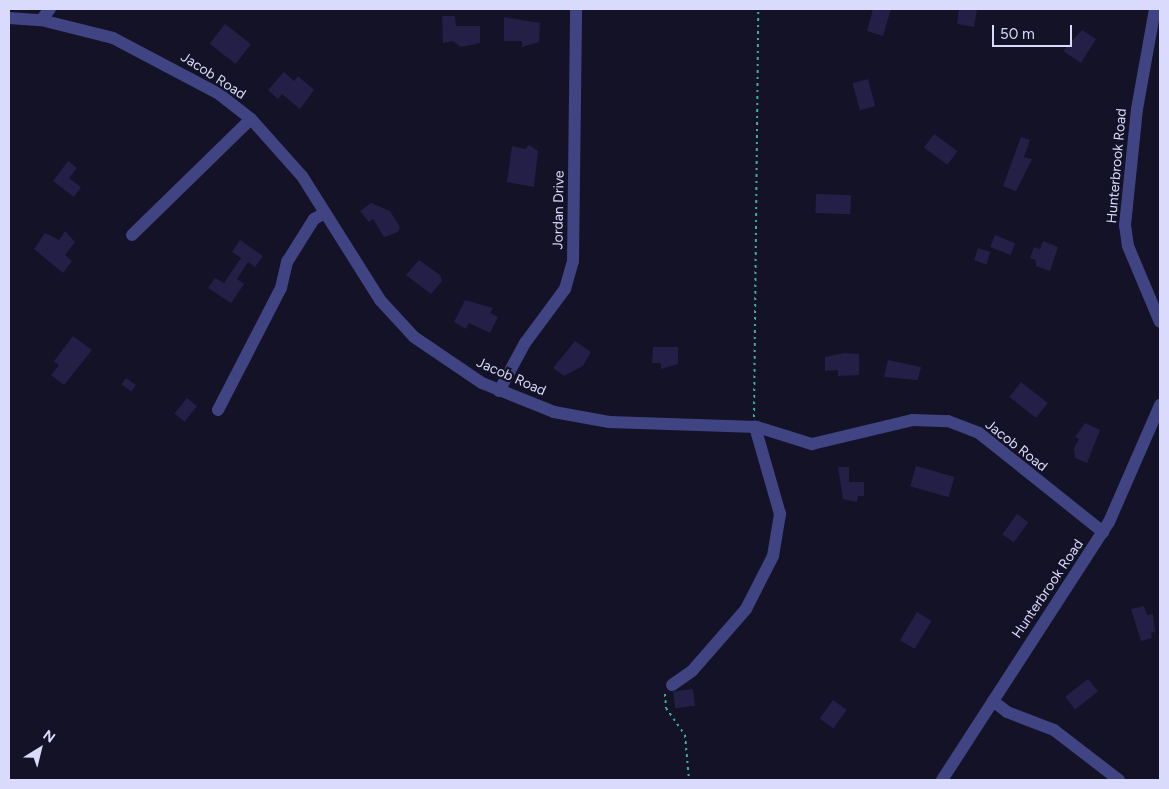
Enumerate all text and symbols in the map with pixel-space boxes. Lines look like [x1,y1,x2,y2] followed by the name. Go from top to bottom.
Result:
[994,15,1074,47] scale bar
[1000,25,1035,43] text: 50 m
[177,49,249,103] street label: Jacob Road
[1104,108,1130,224] street label: Hunterbrook Road
[550,170,568,250] street label: Jordan Drive
[474,354,548,400] street label: Jacob Road
[982,417,1050,475] street label: Jacob Road
[1009,536,1087,642] street label: Hunterbrook Road
[15,724,65,774] north arrow
[40,726,58,747] text: N

